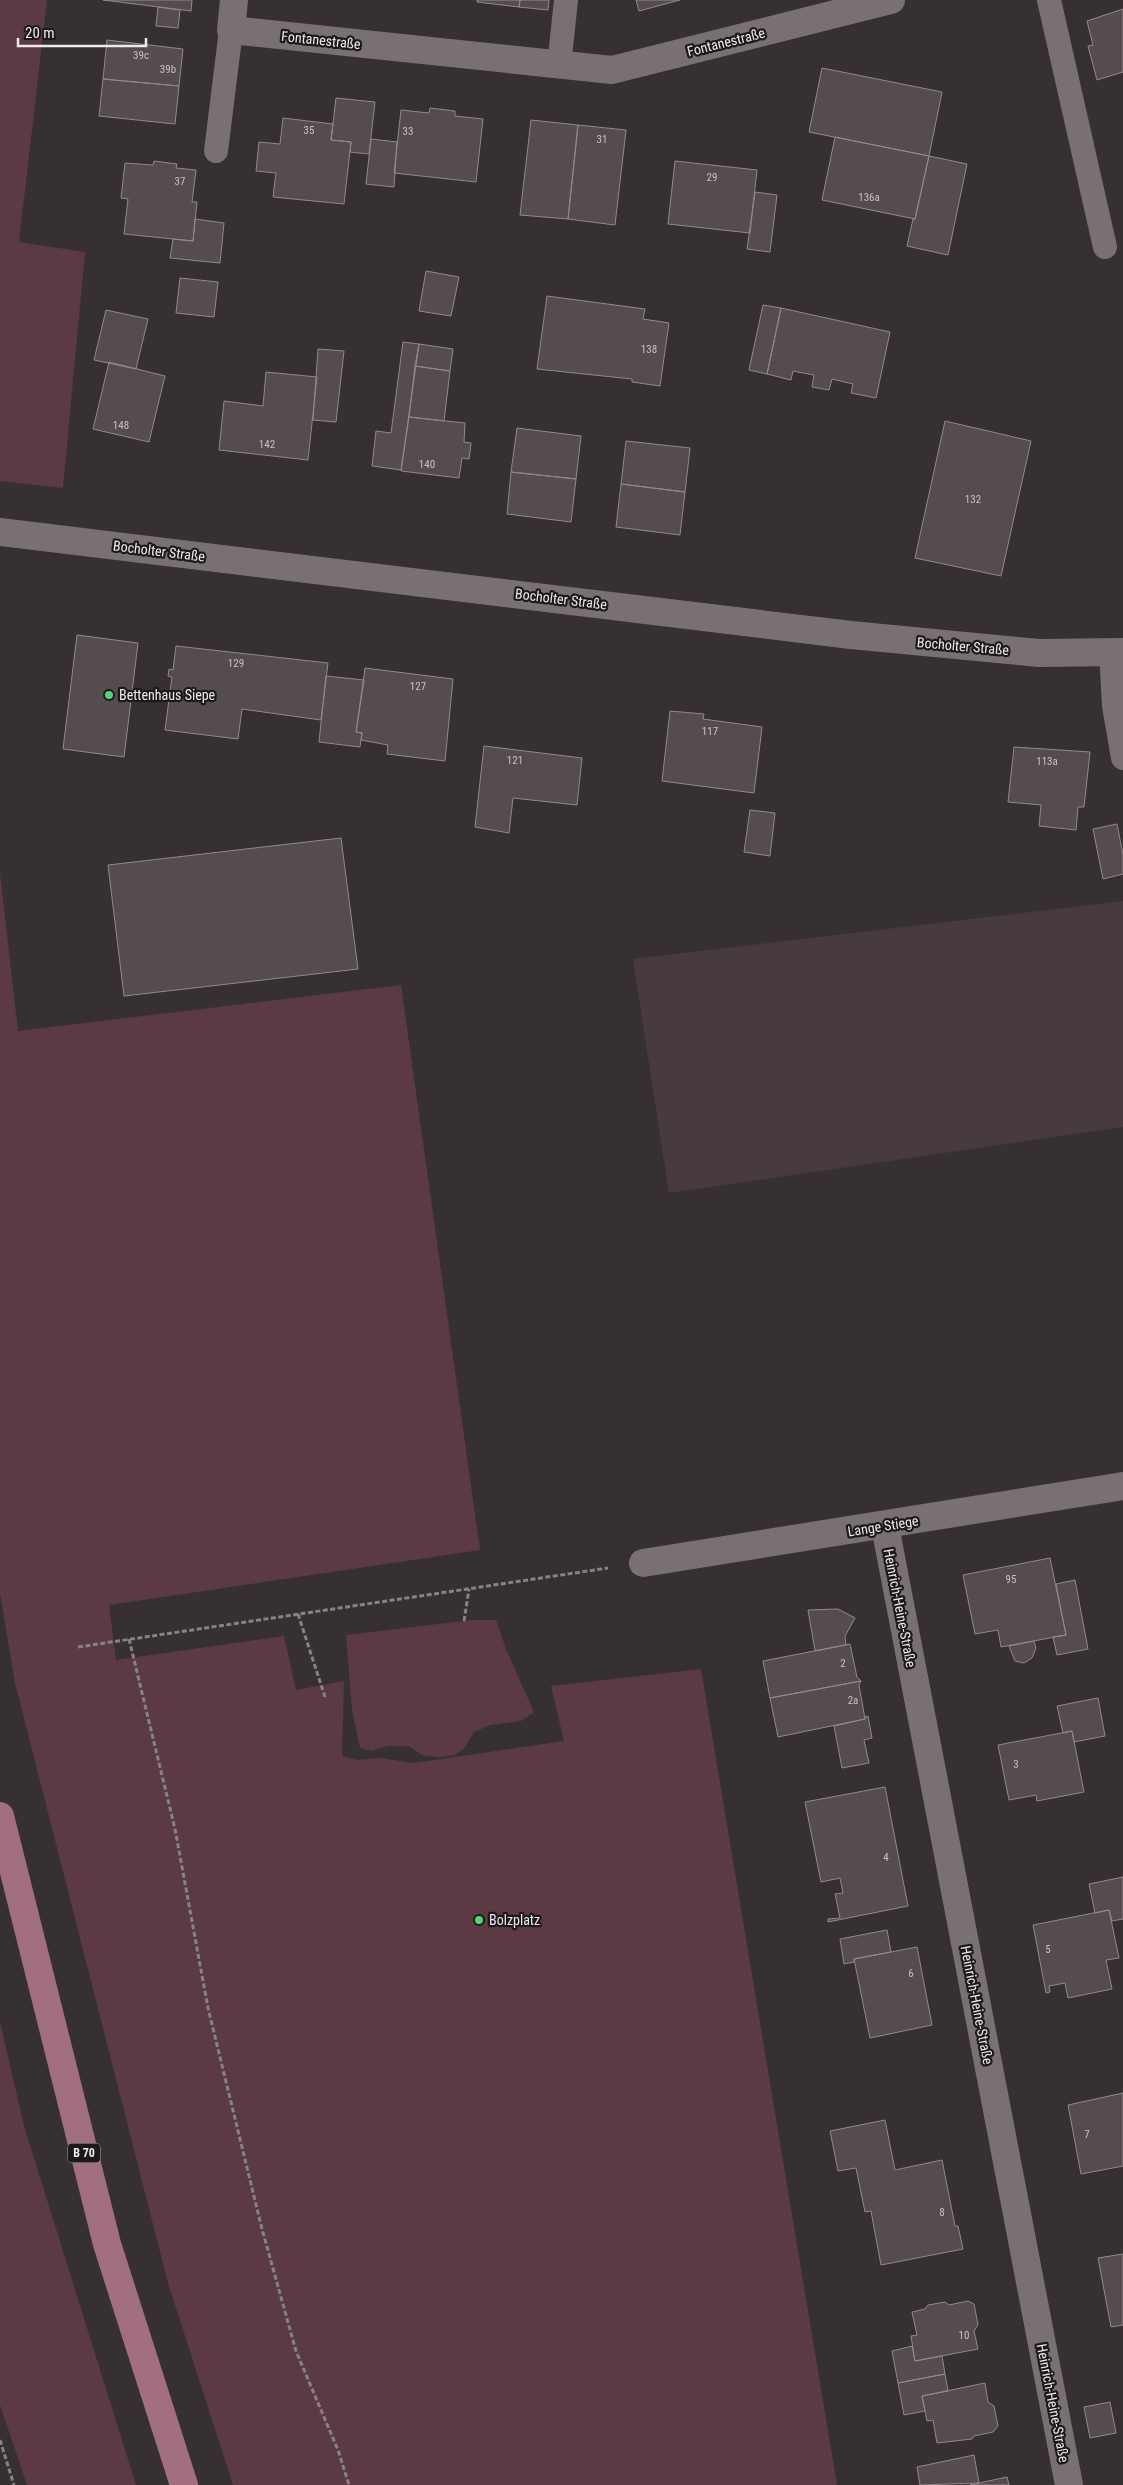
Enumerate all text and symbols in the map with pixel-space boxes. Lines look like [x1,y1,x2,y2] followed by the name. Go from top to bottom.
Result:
[18,15,145,47] scale bar
[25,24,55,42] text: 20 m
[685,24,767,59] street label: Fontanestraße
[281,28,362,52] street label: Fontanestraße
[133,49,149,62] house number: 39c
[160,63,176,76] house number: 39b
[304,124,314,137] house number: 35
[403,125,413,138] house number: 33
[597,133,607,146] house number: 31
[707,171,717,184] house number: 29
[175,175,185,188] house number: 37
[858,191,880,204] house number: 136a
[641,343,657,356] house number: 138
[113,419,129,432] house number: 148
[259,438,275,451] house number: 142
[419,458,435,471] house number: 140
[965,493,981,506] house number: 132
[112,537,206,565] street label: Bocholter Straße
[514,585,608,613] street label: Bocholter Straße
[916,634,1010,658] street label: Bocholter Straße
[228,657,244,670] house number: 129
[410,680,426,693] house number: 127
[119,687,216,703] place label: Bettenhaus Siepe
[103,689,115,701] marker: Bettenhaus Siepe
[702,725,718,738] house number: 117
[507,754,523,767] house number: 121
[1036,755,1058,768] house number: 113a
[846,1512,920,1539] street label: Lange Stiege
[881,1547,919,1669] street label: Heinrich-Heine-Straße
[1006,1573,1016,1586] house number: 95
[840,1657,846,1670] house number: 2
[848,1694,858,1707] house number: 2a
[1013,1758,1019,1771] house number: 3
[883,1851,889,1864] house number: 4
[489,1912,540,1928] place label: Bolzplatz
[473,1914,485,1926] marker: Bolzplatz
[1045,1943,1051,1956] house number: 5
[958,1944,996,2066] street label: Heinrich-Heine-Straße
[908,1967,914,1980] house number: 6
[1084,2128,1090,2141] house number: 7
[68,2144,100,2162] road number: B 70
[939,2206,945,2219] house number: 8
[959,2329,969,2342] house number: 10
[1034,2342,1072,2464] street label: Heinrich-Heine-Straße

